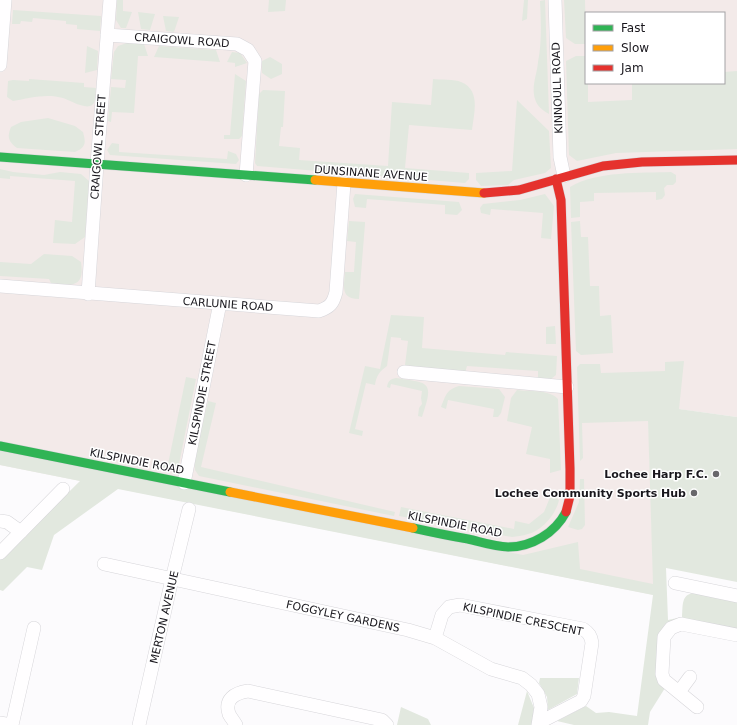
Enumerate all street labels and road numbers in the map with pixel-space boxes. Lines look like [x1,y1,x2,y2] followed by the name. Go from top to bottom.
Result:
[134,31,230,50] street label: CRAIGOWL ROAD
[549,42,566,134] street label: KINNOULL ROAD
[88,94,109,200] street label: CRAIGOWL STREET
[314,163,428,184] street label: DUNSINANE AVENUE
[182,295,274,314] street label: CARLUNIE ROAD
[186,340,219,446] street label: KILSPINDIE STREET
[89,446,185,477] street label: KILSPINDIE ROAD
[407,509,503,540] street label: KILSPINDIE ROAD
[147,569,182,665] street label: MERTON AVENUE
[285,598,401,635] street label: FOGGYLEY GARDENS
[462,600,585,639] street label: KILSPINDIE CRESCENT

